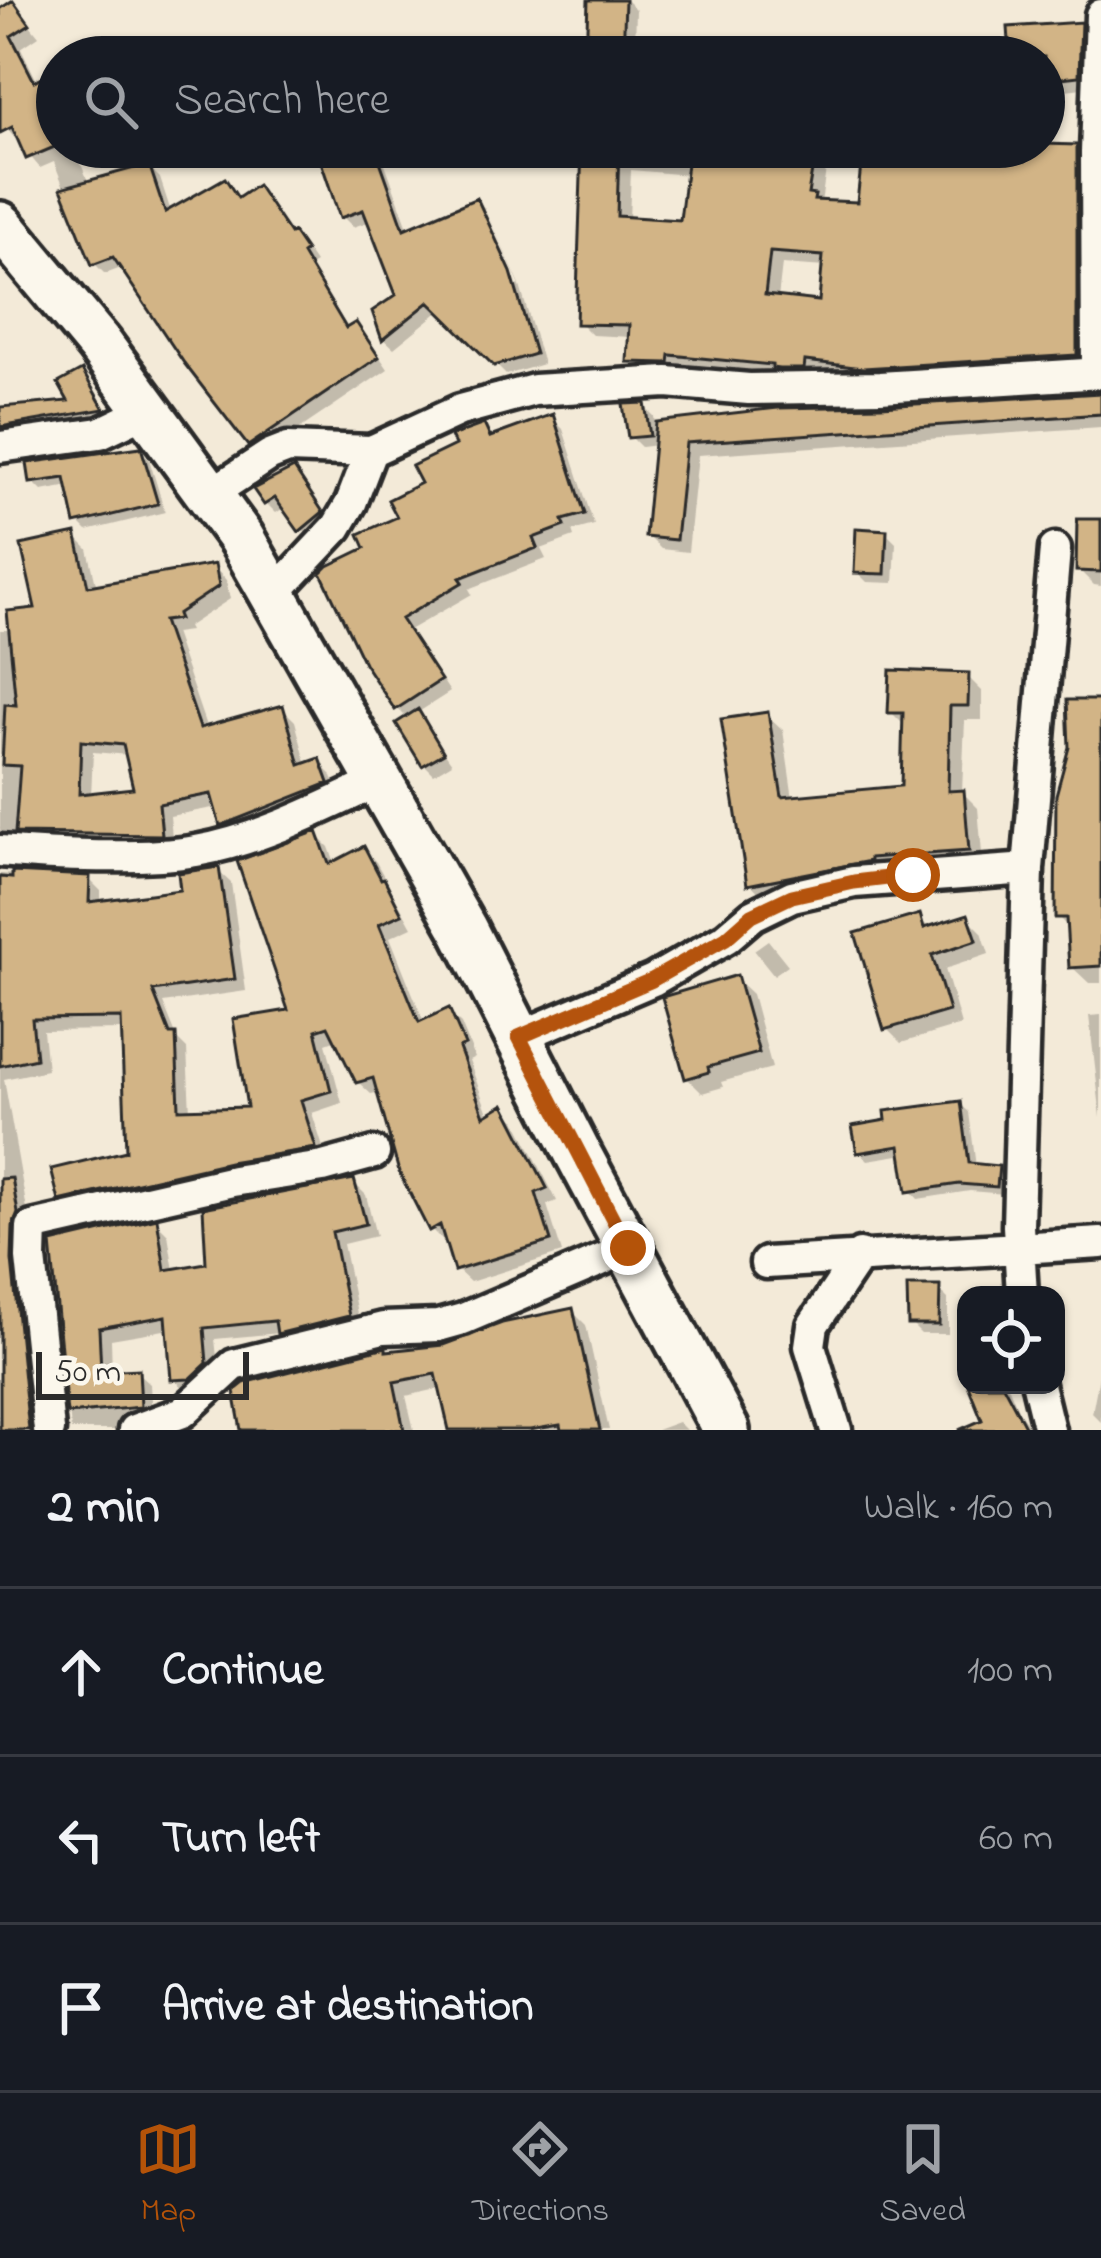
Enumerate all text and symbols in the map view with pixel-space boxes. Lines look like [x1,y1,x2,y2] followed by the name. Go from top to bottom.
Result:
[36,36,1065,168] search box
[78,69,144,135] icon: search
[174,69,390,135] text: Search here
[886,848,940,902] route start
[601,1221,655,1275] route end
[957,1286,1065,1394] map controls
[957,1286,1065,1394] button: locate
[36,1346,249,1399] scale bar
[54,1349,121,1397] text: 50 m
[48,1471,160,1546] text: 2 min
[864,1480,1053,1537] text: Walk · 160 m
[48,1639,114,1705] icon: ahead
[162,1639,323,1705] text: Continue
[967,1643,1053,1700] text: 100 m
[48,1807,114,1873] icon: left
[162,1807,320,1873] text: Turn left
[979,1811,1053,1868] text: 60 m
[48,1975,114,2041] icon: arrive
[162,1975,533,2041] text: Arrive at destination
[135,2116,201,2236] tab: Map
[472,2116,609,2236] tab: Directions
[880,2116,966,2236] tab: Saved

